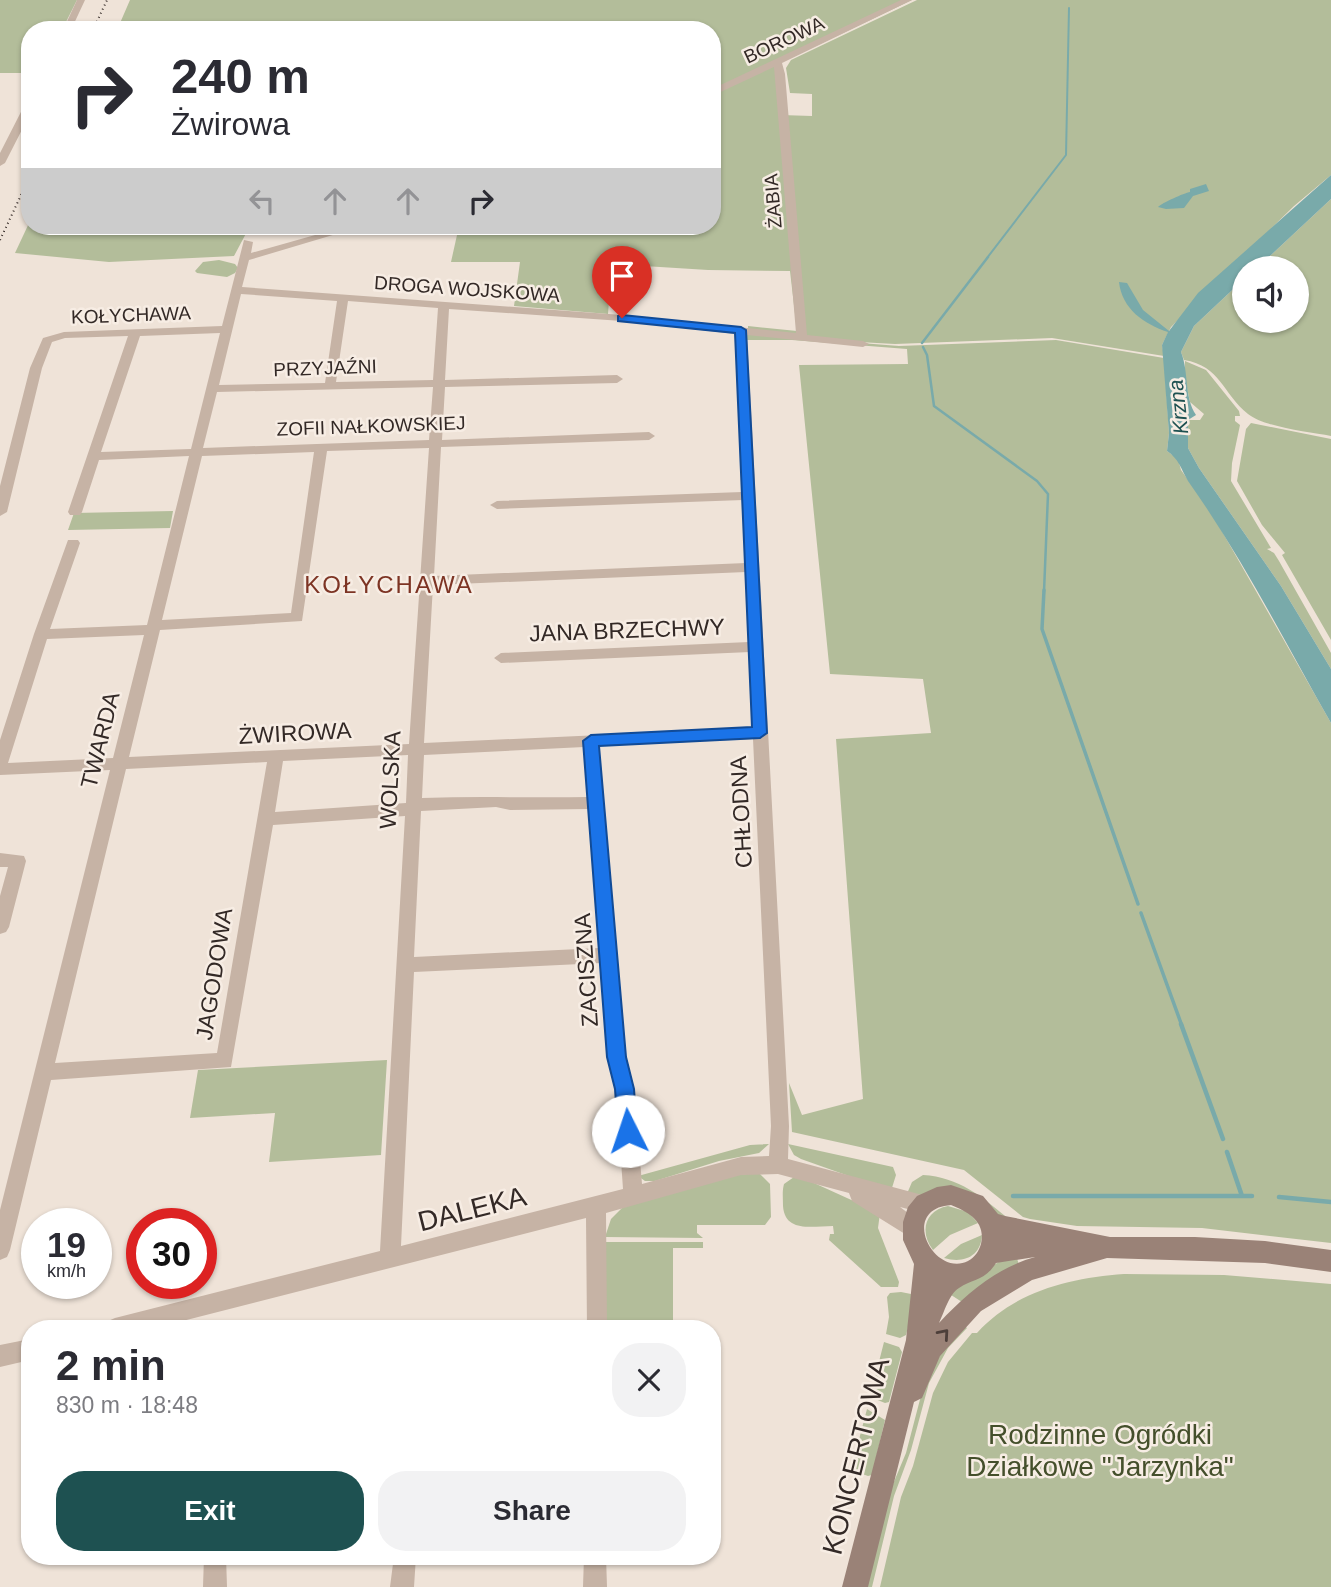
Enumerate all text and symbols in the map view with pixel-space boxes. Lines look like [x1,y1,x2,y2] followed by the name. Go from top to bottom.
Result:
[741,12,828,68] street label: BOROWA
[56,49,147,140] icon: right
[171,49,310,103] text: 240 m
[171,106,290,142] text: Żwirowa
[760,172,786,229] street label: ŻABIA
[243,182,281,220] icon: left
[316,182,354,220] icon: ahead
[389,182,427,220] icon: ahead
[462,182,500,220] icon: right
[592,246,652,318] pin
[1232,256,1309,333] map controls
[1232,256,1309,333] button: sound
[603,257,641,295] icon: arrive
[373,272,561,306] street label: DROGA WOJSKOWA
[71,302,192,328] street label: KOŁYCHAWA
[273,356,377,380] street label: PRZYJAŹNI
[1164,379,1192,435] water label: Krzna
[276,412,466,440] street label: ZOFII NAŁKOWSKIEJ
[304,571,474,598] district label: KOŁYCHAWA
[529,614,725,646] street label: JANA BRZECHWY
[75,688,125,791] street label: TWARDA
[238,717,353,749] street label: ŻWIROWA
[374,730,406,830] street label: WOLSKA
[725,755,757,869] street label: CHŁODNA
[191,905,237,1042] street label: JAGODOWA
[569,912,603,1028] street label: ZACISZNA
[591,1094,665,1168] position arrow
[415,1181,530,1237] street label: DALEKA
[126,1208,217,1299] speed limit sign: 30
[47,1225,86,1264] text: 19
[47,1261,86,1281] text: km/h
[936,1329,948,1342] one-way arrow
[56,1342,166,1389] text: 2 min
[612,1343,686,1417] button: close
[817,1354,896,1558] street label: KONCERTOWA
[56,1392,198,1418] text: 830 m · 18:48
[966,1419,1234,1482] park label: Rodzinne Ogródki Działkowe "Jarzynka"
[56,1471,364,1551] button: Exit
[378,1471,686,1551] button: Share

